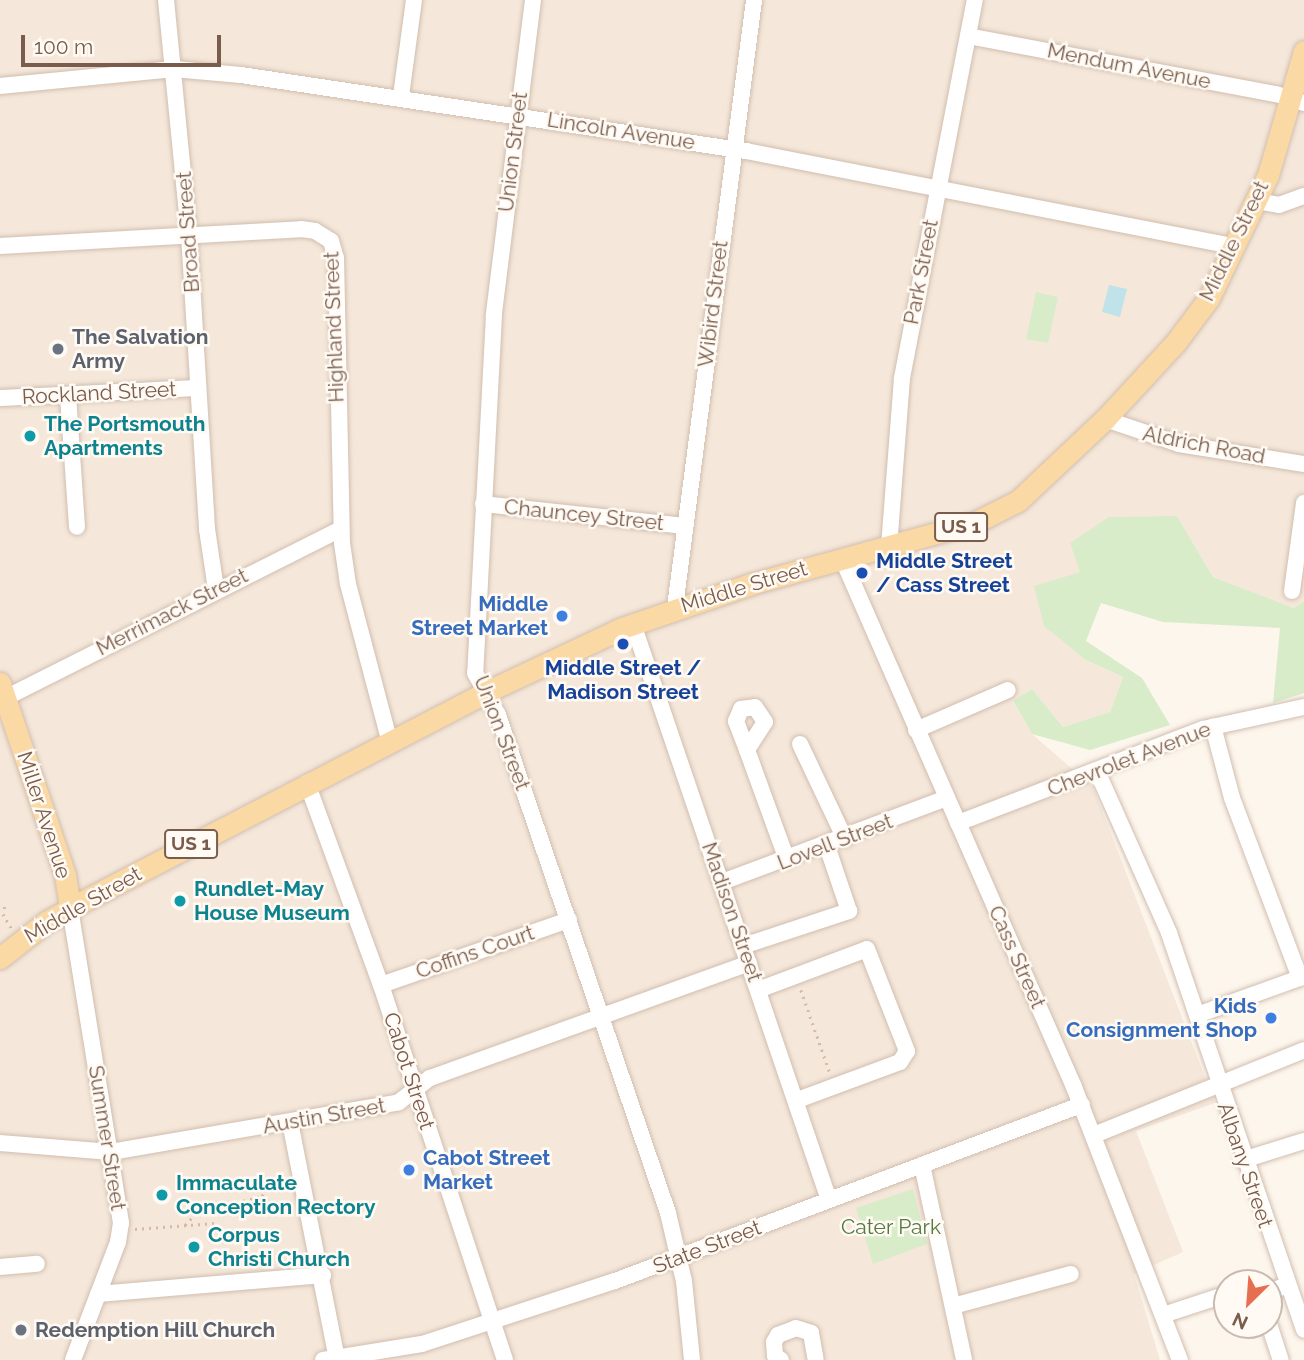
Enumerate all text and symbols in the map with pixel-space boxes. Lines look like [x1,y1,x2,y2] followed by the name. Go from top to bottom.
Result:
[24,21,224,65] scale bar
[34,34,93,59] text: 100 m
[1045,38,1213,94] street label: Mendum Avenue
[493,90,533,214] street label: Union Street
[545,107,697,155] street label: Lincoln Avenue
[171,170,205,294] street label: Broad Street
[1194,177,1274,305] street label: Middle Street
[898,217,944,327] street label: Park Street
[693,239,733,369] street label: Wibird Street
[319,251,349,403] street label: Highland Street
[72,324,208,374] place label: The Salvation Army
[50,341,66,357] marker: The Salvation Army
[21,376,177,410] street label: Rockland Street
[44,411,205,461] place label: The Portsmouth Apartments
[1141,421,1267,469] street label: Aldrich Road
[22,428,38,444] marker: The Portsmouth Apartments
[503,494,665,536] street label: Chauncey Street
[933,512,989,542] road number: US 1
[876,548,1013,598] place label: Middle Street / Cass Street
[678,556,810,618] street label: Middle Street
[92,563,252,661] street label: Merrimack Street
[854,565,870,581] marker: Middle Street / Cass Street
[411,591,548,641] place label: Middle Street Market
[554,608,570,624] marker: Middle Street Market
[615,636,631,652] marker: Middle Street / Madison Street
[545,655,701,705] place label: Middle Street / Madison Street
[469,672,535,794] street label: Union Street
[1044,716,1214,802] street label: Chevrolet Avenue
[11,748,77,882] street label: Miller Avenue
[773,808,897,876] street label: Lovell Street
[163,828,219,860] road number: US 1
[696,839,768,985] street label: Madison Street
[20,861,146,949] street label: Middle Street
[194,876,350,926] place label: Rundlet-May House Museum
[172,893,188,909] marker: Rundlet-May House Museum
[983,902,1051,1012] street label: Cass Street
[412,920,538,984] street label: Coffins Court
[1066,993,1257,1043] place label: Kids Consignment Shop
[378,1009,440,1133] street label: Cabot Street
[1263,1010,1279,1026] marker: Kids Consignment Shop
[83,1063,131,1213] street label: Summer Street
[261,1093,387,1139] street label: Austin Street
[1212,1099,1278,1231] street label: Albany Street
[423,1145,550,1195] place label: Cabot Street Market
[401,1162,417,1178] marker: Cabot Street Market
[176,1170,375,1220] place label: Immaculate Conception Rectory
[154,1187,170,1203] marker: Immaculate Conception Rectory
[841,1214,941,1240] park label: Cater Park
[649,1215,765,1279] street label: State Street
[208,1222,350,1272] place label: Corpus Christi Church
[186,1239,202,1255] marker: Corpus Christi Church
[1213,1269,1283,1339] north arrow
[1229,1308,1251,1334] text: N
[35,1317,276,1343] place label: Redemption Hill Church
[13,1322,29,1338] marker: Redemption Hill Church

